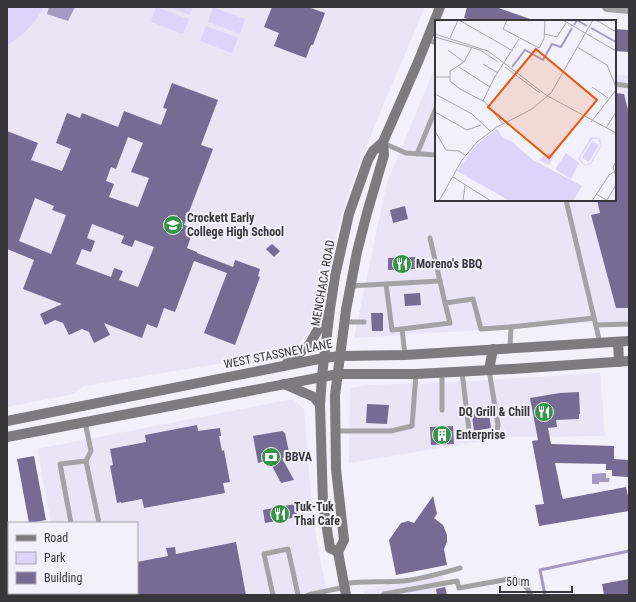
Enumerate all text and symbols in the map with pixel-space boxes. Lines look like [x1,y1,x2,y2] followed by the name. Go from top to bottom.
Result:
[435,20,616,201] inset map
[187,211,284,239] place label: Crockett Early College High School
[162,214,184,236] school or university icon: Crockett Early College High School
[309,239,338,327] street label: MENCHACA ROAD
[391,253,413,275] restaurant icon: Moreno's BBQ
[416,257,482,271] place label: Moreno's BBQ
[223,337,333,371] street label: WEST STASSNEY LANE
[533,401,555,423] restaurant icon: DQ Grill & Chill
[459,405,530,419] place label: DQ Grill & Chill
[431,424,453,446] building icon: Enterprise
[456,428,506,442] place label: Enterprise
[260,446,282,468] bank icon: BBVA
[285,450,313,464] place label: BBVA
[294,500,340,528] place label: Tuk-Tuk Thai Cafe
[269,503,291,525] restaurant icon: Tuk-Tuk Thai Cafe
[8,522,138,594] legend
[44,531,68,545] text: Road
[44,551,66,565] text: Park
[500,568,572,594] scale bar
[44,571,82,585] text: Building
[506,575,530,589] text: 50 m

